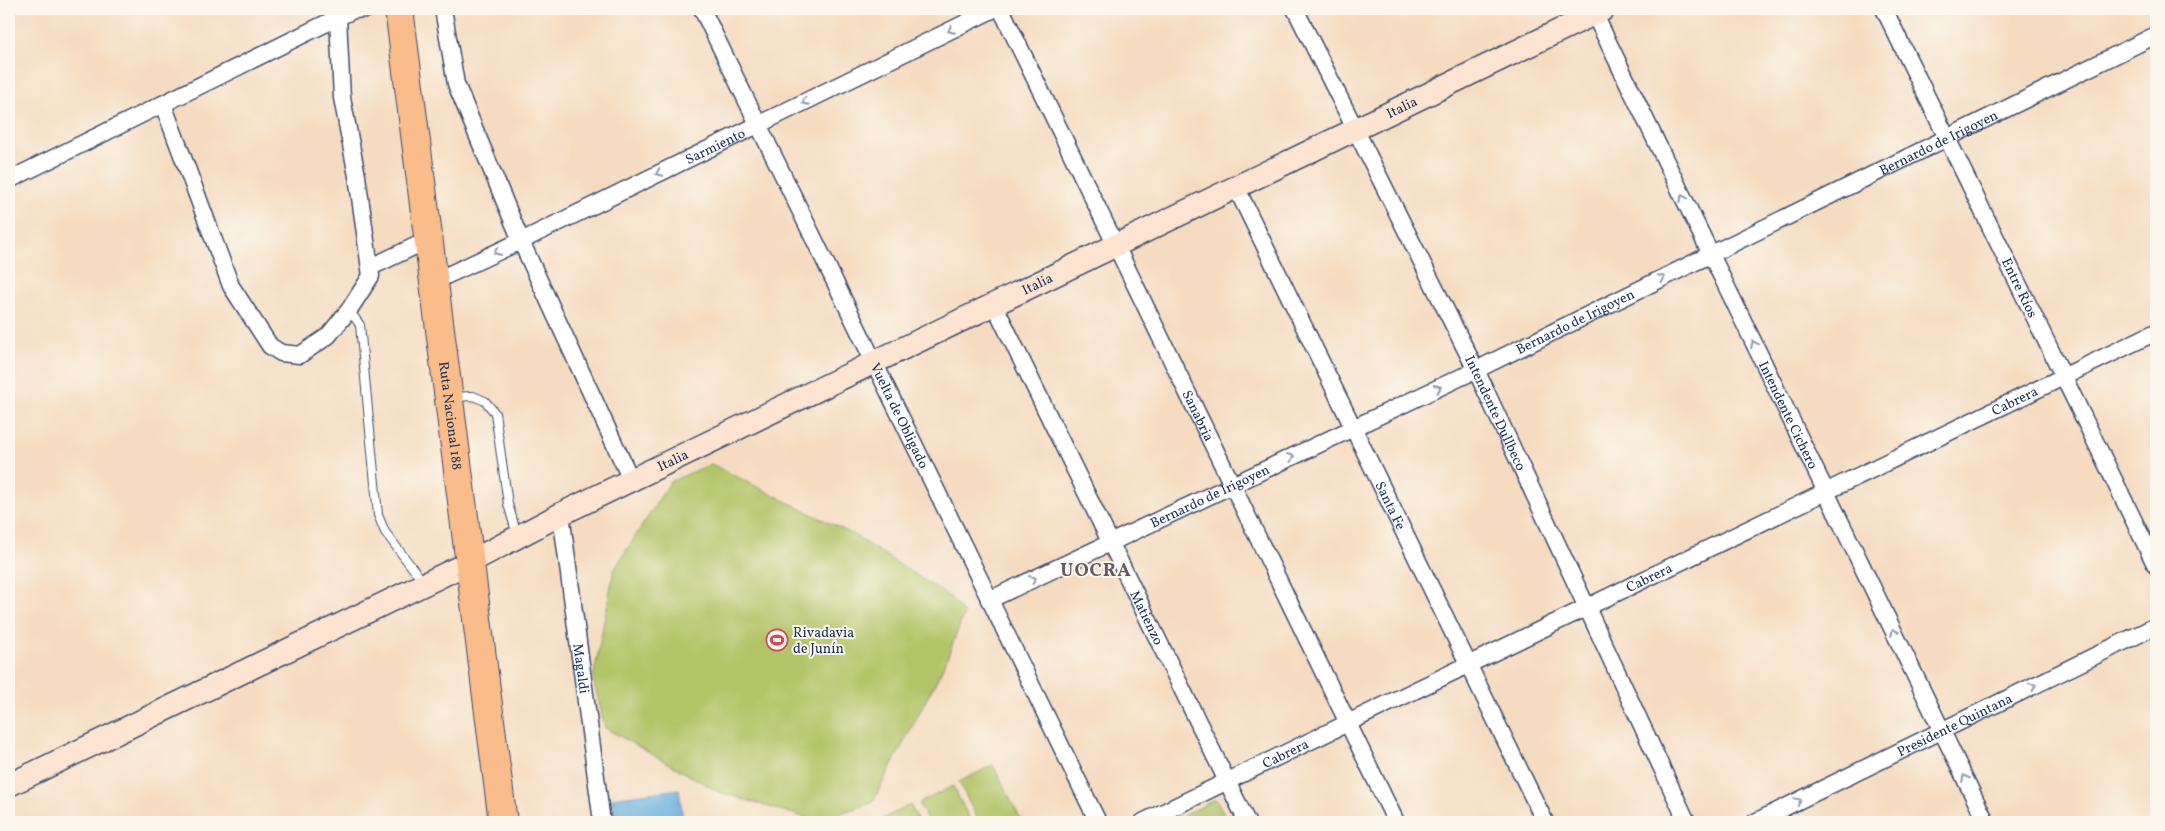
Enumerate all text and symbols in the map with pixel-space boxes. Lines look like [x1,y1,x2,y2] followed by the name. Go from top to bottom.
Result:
[947,24,956,34] one-way arrow
[1384,93,1421,124] street label: Italia
[801,96,810,106] one-way arrow
[1877,106,2002,181] street label: Bernardo de Irigoyen
[683,124,749,170] street label: Sarmiento
[655,167,664,178] one-way arrow
[1679,194,1690,203] one-way arrow
[493,246,502,256] one-way arrow
[1996,255,2041,321] street label: Entre Ríos
[1019,269,1056,300] street label: Italia
[1657,274,1666,284] one-way arrow
[1513,285,1638,360] street label: Bernardo de Irigoyen
[1750,340,1760,349] one-way arrow
[1459,353,1530,474] street label: Intendente Dullbeco
[1753,358,1822,473] street label: Intendente Cichero
[433,360,466,471] street label: Ruta Nacional 188
[865,360,932,472] street label: Vuelta de Obligado
[1433,383,1442,394] one-way arrow
[1989,383,2041,421] street label: Cabrera
[1177,387,1218,445] street label: Sanabria
[655,446,692,477] street label: Italia
[1286,453,1295,464] one-way arrow
[1147,461,1273,533] street label: Bernardo de Irigoyen
[1370,479,1410,534] street label: Santa Fe
[1060,558,1132,584] district label: UOCRA
[1623,559,1676,598] street label: Cabrera
[1028,575,1037,586] one-way arrow
[1124,588,1167,649] street label: Matienzo
[793,624,854,659] place label: Rivadavia de Junín
[765,628,789,652] sports icon: Rivadavia de Junín
[1890,628,1900,637] one-way arrow
[567,643,593,695] street label: Magaldi
[2028,682,2037,692] one-way arrow
[1894,690,2016,762] street label: Presidente Quintana
[1260,735,1312,774] street label: Cabrera
[1961,775,1971,784] one-way arrow
[1793,797,1802,807] one-way arrow

